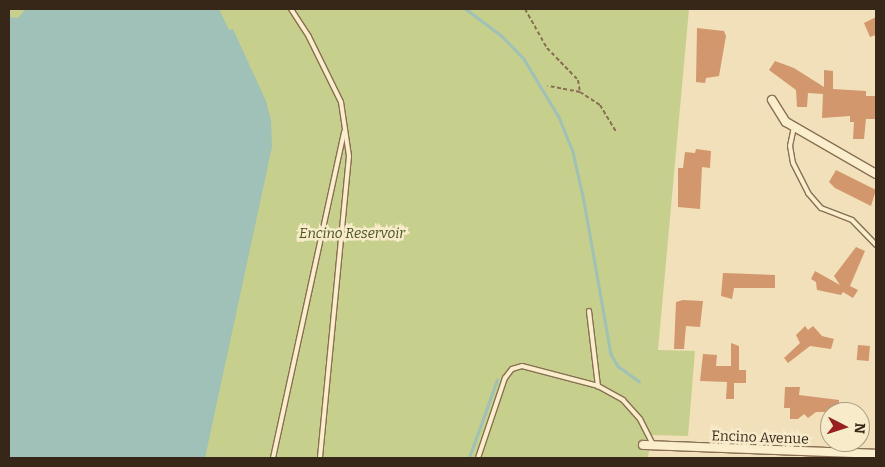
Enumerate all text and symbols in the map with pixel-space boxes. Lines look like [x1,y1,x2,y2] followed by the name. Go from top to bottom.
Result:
[299,226,405,242] park label: Encino Reservoir
[820,402,870,452] north arrow
[851,422,868,434] text: N
[711,428,809,448] street label: Encino Avenue

